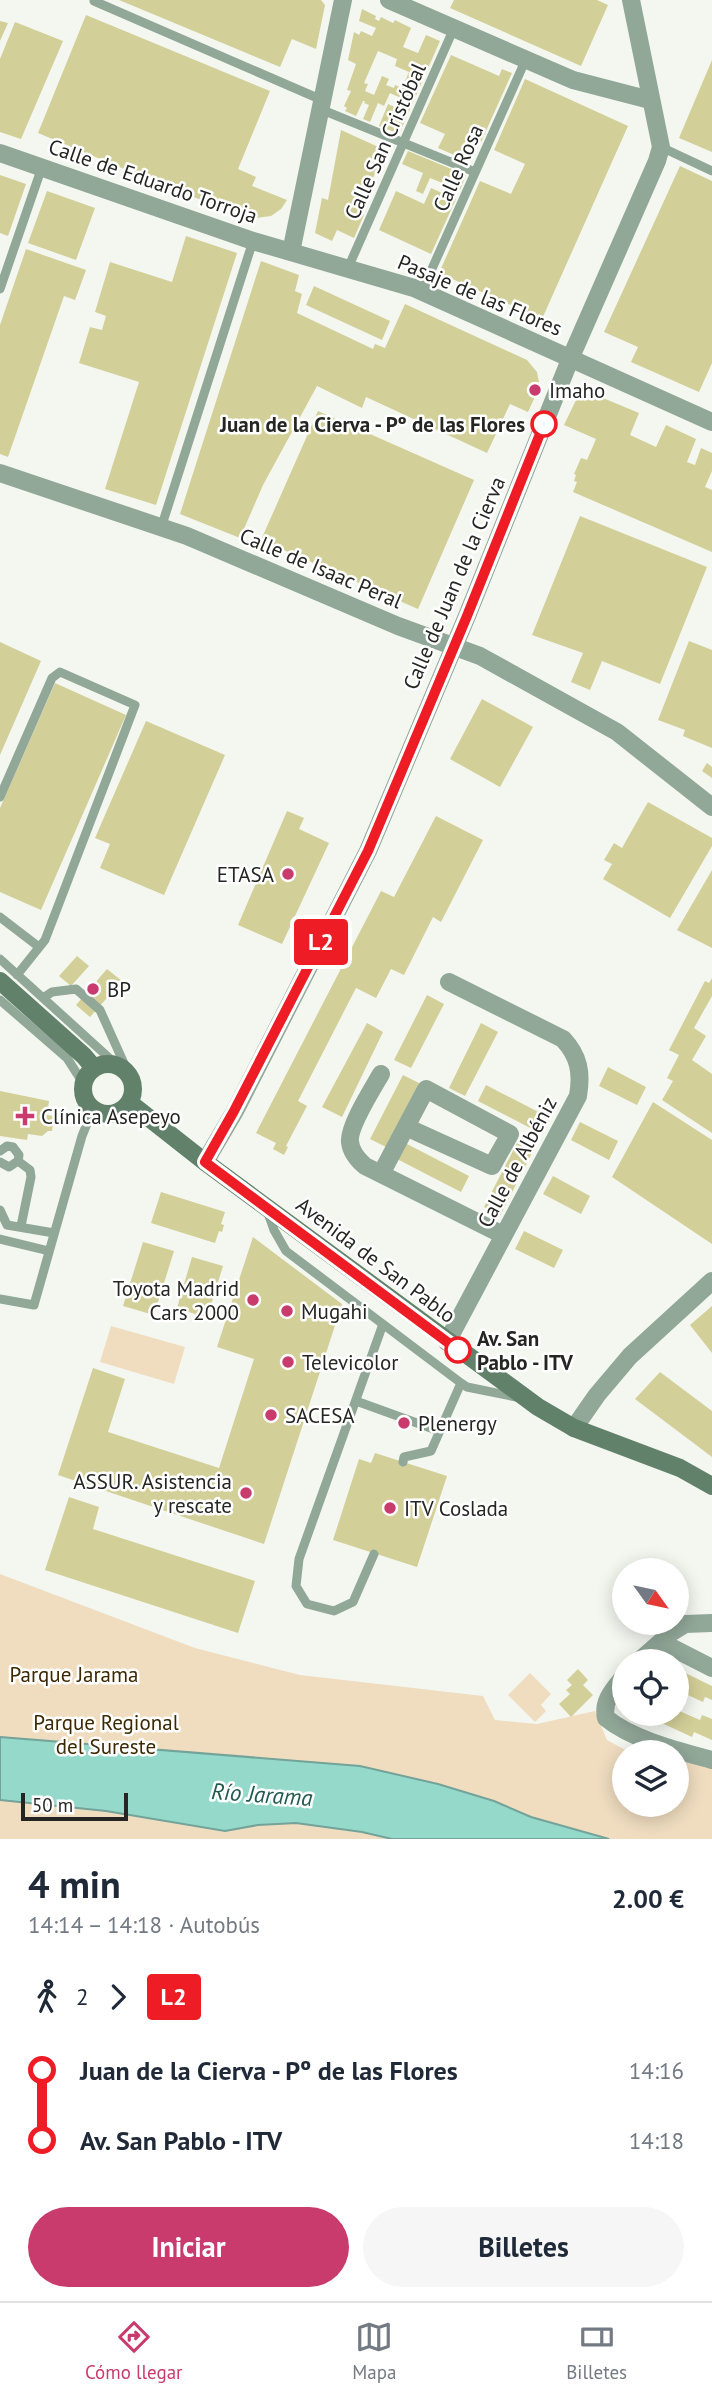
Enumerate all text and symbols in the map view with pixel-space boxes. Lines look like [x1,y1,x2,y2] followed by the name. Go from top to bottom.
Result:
[338,59,432,223] street label: Calle San Cristóbal
[427,120,489,216] street label: Calle Rosa
[45,133,261,229] street label: Calle de Eduardo Torroja
[394,248,566,342] street label: Pasaje de las Flores
[549,377,605,404] place label: Imaho
[527,382,543,398] marker: Imaho
[219,411,525,438] place label: Juan de la Cierva - Pº de las Flores
[531,411,557,437] marker: Juan de la Cierva - Pº de las Flores
[397,472,511,694] street label: Calle de Juan de la Cierva
[236,522,406,614] street label: Calle de Isaac Peral
[217,861,275,888] place label: ETASA
[280,866,296,882] marker: ETASA
[290,919,352,965] line badge: L2
[308,926,334,957] text: L2
[107,976,131,1003] place label: BP
[85,981,101,997] marker: BP
[471,1092,563,1232] street label: Calle de Albéniz
[41,1103,181,1130] place label: Clínica Asepeyo
[15,1106,35,1126] marker: Clínica Asepeyo
[291,1191,461,1329] street label: Avenida de San Pablo
[113,1275,239,1326] place label: Toyota Madrid Cars 2000
[245,1292,261,1308] marker: Toyota Madrid Cars 2000
[301,1298,368,1325] place label: Mugahi
[279,1303,295,1319] marker: Mugahi
[477,1325,573,1376] place label: Av. San Pablo - ITV
[445,1337,471,1363] marker: Av. San Pablo - ITV
[302,1349,399,1376] place label: Televicolor
[280,1354,296,1370] marker: Televicolor
[285,1402,355,1429] place label: SACESA
[263,1407,279,1423] marker: SACESA
[418,1410,497,1437] place label: Plenergy
[396,1415,412,1431] marker: Plenergy
[73,1468,232,1519] place label: ASSUR. Asistencia y rescate
[238,1485,254,1501] marker: ASSUR. Asistencia y rescate
[404,1495,508,1522] place label: ITV Coslada
[382,1500,398,1516] marker: ITV Coslada
[612,1558,690,1634] north arrow
[612,1558,689,1817] map controls
[612,1649,689,1726] button: locate
[10,1661,138,1688] park label: Parque Jarama
[33,1709,179,1760] park label: Parque Regional del Sureste
[612,1740,689,1817] button: layers
[210,1776,314,1812] water label: Río Jarama
[21,1790,128,1822] scale bar
[32,1793,73,1817] text: 50 m
[28,1859,121,1908] text: 4 min
[612,1882,684,1915] text: 2.00 €
[28,1910,260,1939] text: 14:14 – 14:18 · Autobús
[28,1978,66,2016] icon: walk
[99,1978,137,2016] icon: forward
[161,1981,187,2012] text: L2
[76,1982,89,2011] text: 2
[80,2054,458,2087] text: Juan de la Cierva - Pº de las Flores
[629,2056,684,2085] text: 14:16
[80,2124,282,2157] text: Av. San Pablo - ITV
[629,2126,684,2155] text: 14:18
[28,2207,349,2287] button: Iniciar
[363,2207,684,2287] button: Billetes
[85,2318,183,2384] tab: Cómo llegar
[352,2318,396,2384] tab: Mapa
[566,2318,627,2384] tab: Billetes

